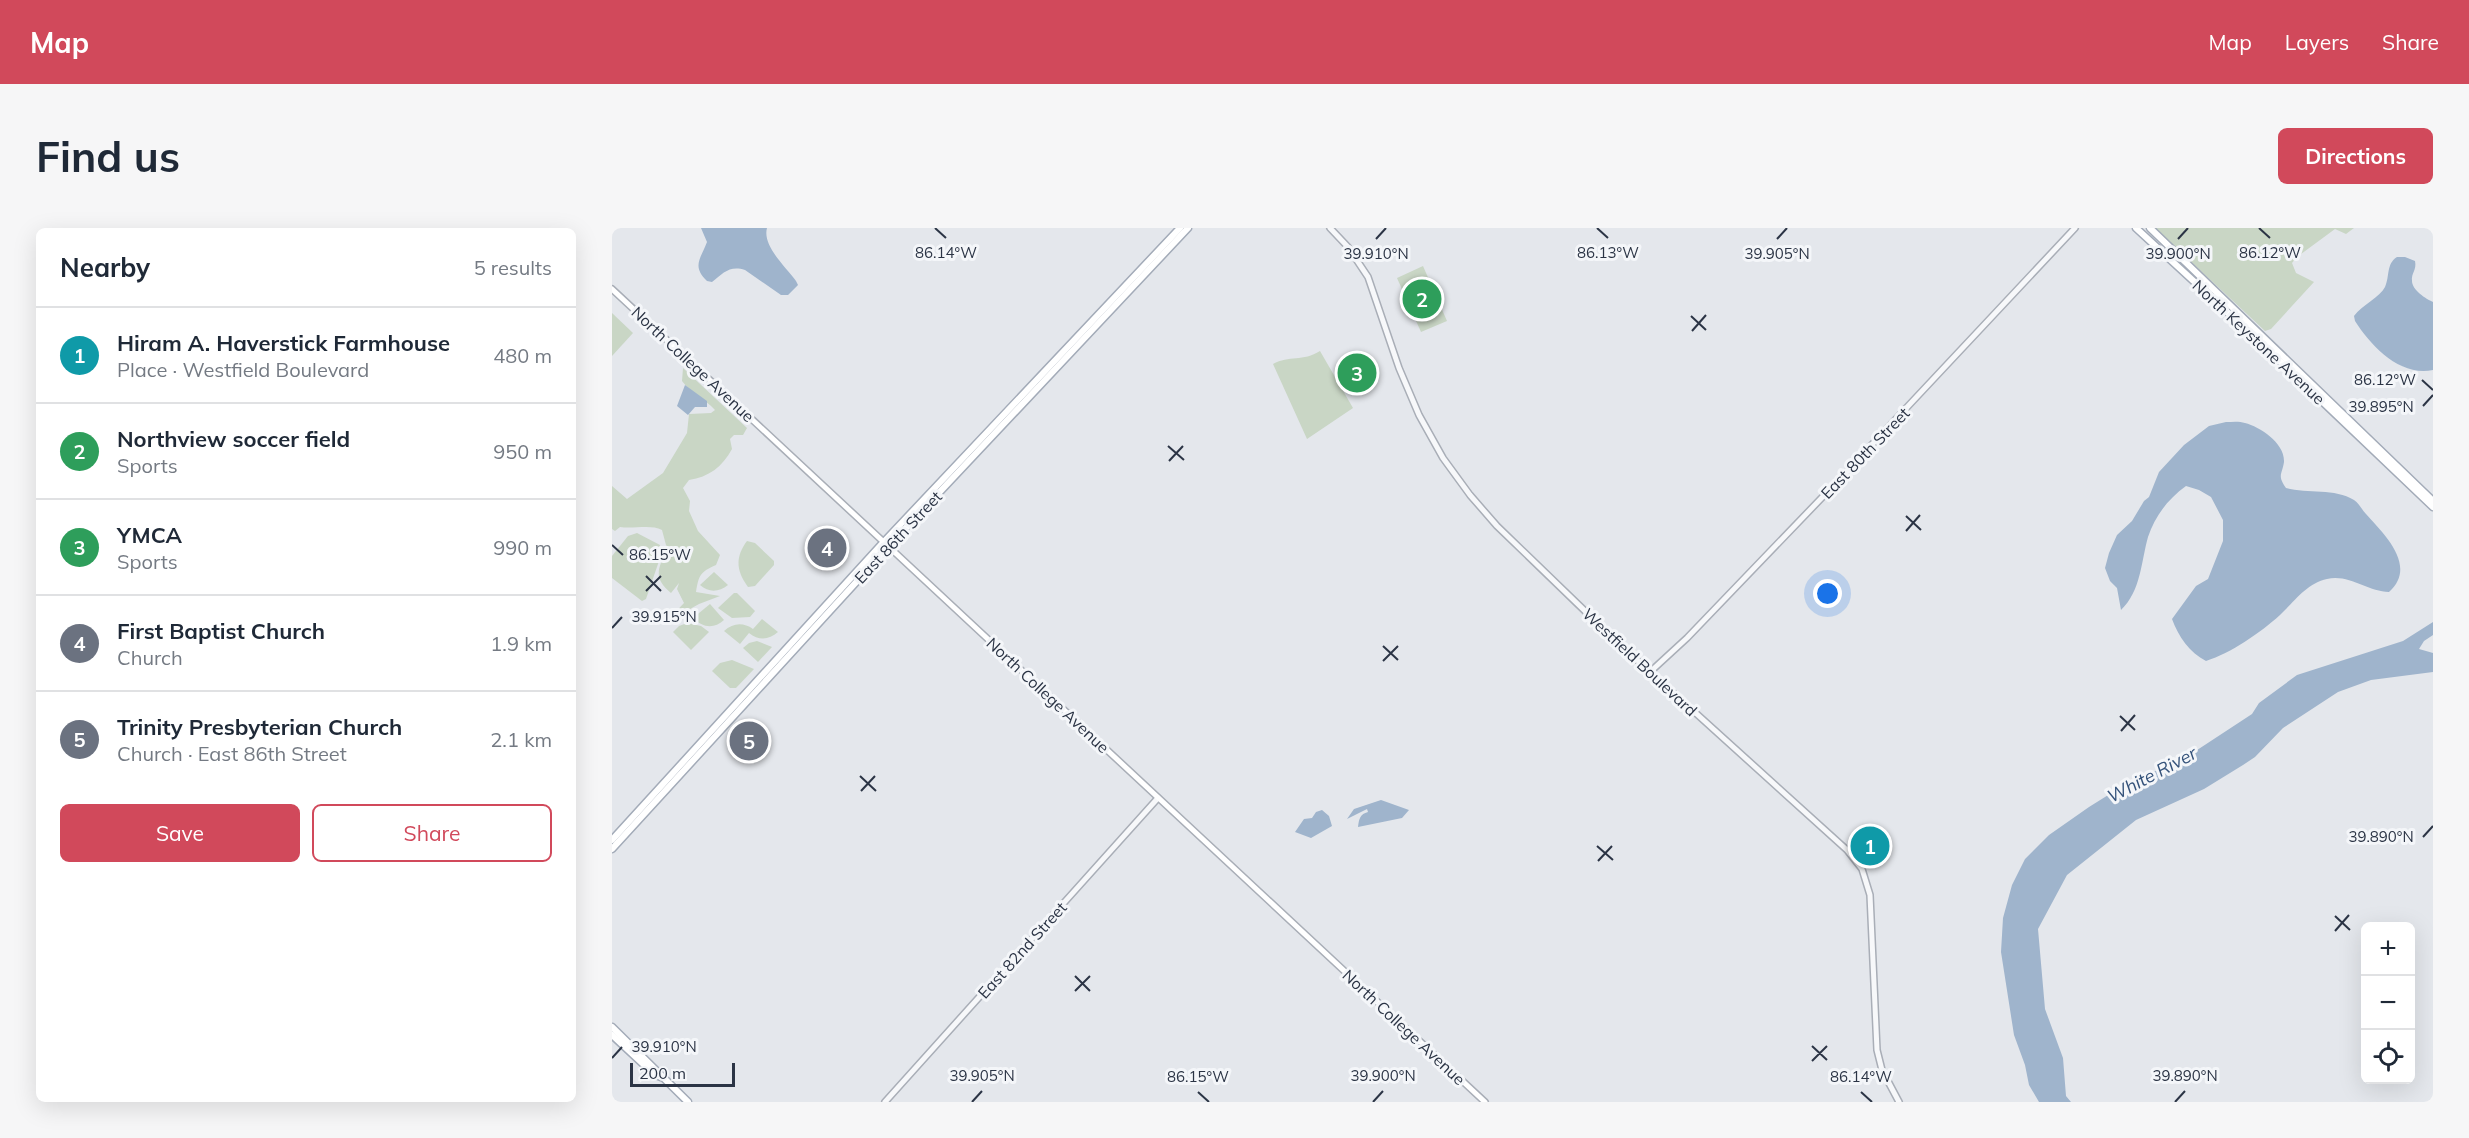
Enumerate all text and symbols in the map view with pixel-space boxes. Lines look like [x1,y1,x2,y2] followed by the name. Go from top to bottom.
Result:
[30,25,89,60] text: Map
[2209,29,2252,55] text: Map
[2285,29,2349,55] text: Layers
[2382,29,2439,55] text: Share
[2278,128,2433,184] button: Directions
[36,130,180,183] text: Find us
[915,243,977,262] text: 86.14°W
[1577,243,1639,262] text: 86.13°W
[2239,243,2301,262] text: 86.12°W
[1343,244,1409,263] text: 39.910°N
[1744,244,1810,263] text: 39.905°N
[2145,244,2211,263] text: 39.900°N
[60,251,150,284] text: Nearby
[474,255,552,280] text: 5 results
[2189,275,2329,409] street label: North Keystone Avenue
[1402,276,1442,322] pin: 2
[627,302,759,426] street label: North College Avenue
[117,329,450,357] text: Hiram A. Haverstick Farmhouse
[74,343,86,368] text: 1
[493,343,552,368] text: 480 m
[1338,350,1376,396] pin: 3
[117,357,369,382] text: Place · Westfield Boulevard
[2354,370,2416,389] text: 86.12°W
[2348,397,2414,416] text: 39.895°N
[1816,403,1914,503] street label: East 80th Street
[117,425,350,453] text: Northview soccer field
[74,439,86,464] text: 2
[493,439,552,464] text: 950 m
[117,453,178,478] text: Sports
[850,486,946,587] street label: East 86th Street
[117,521,182,549] text: YMCA
[808,526,846,570] pin: 4
[74,535,86,560] text: 3
[493,535,552,560] text: 990 m
[629,545,691,564] text: 86.15°W
[117,549,178,574] text: Sports
[1813,579,1842,608] your location
[1579,604,1701,720] street label: Westfield Boulevard
[631,607,697,626] text: 39.915°N
[117,617,325,645] text: First Baptist Church
[74,631,86,656] text: 4
[490,631,552,656] text: 1.9 km
[982,633,1114,757] street label: North College Avenue
[117,645,183,670] text: Church
[117,713,402,741] text: Trinity Presbyterian Church
[730,718,768,764] pin: 5
[74,727,86,752] text: 5
[490,727,552,752] text: 2.1 km
[117,741,347,766] text: Church · East 86th Street
[2103,741,2202,808] water label: White River
[60,804,300,862] button: Save
[312,804,552,862] button: Share
[1850,824,1890,868] pin: 1
[2348,827,2414,846] text: 39.890°N
[973,897,1071,1002] street label: East 82nd Street
[2361,922,2415,1084] map controls
[2361,922,2415,976] button: +
[1338,965,1470,1089] street label: North College Avenue
[2361,976,2415,1030] button: −
[2361,1030,2415,1084] button: locate
[631,1037,697,1056] text: 39.910°N
[630,1060,735,1088] scale bar
[639,1063,686,1083] text: 200 m
[949,1066,1015,1085] text: 39.905°N
[1350,1066,1416,1085] text: 39.900°N
[2152,1066,2218,1085] text: 39.890°N
[1167,1067,1229,1086] text: 86.15°W
[1830,1067,1892,1086] text: 86.14°W

